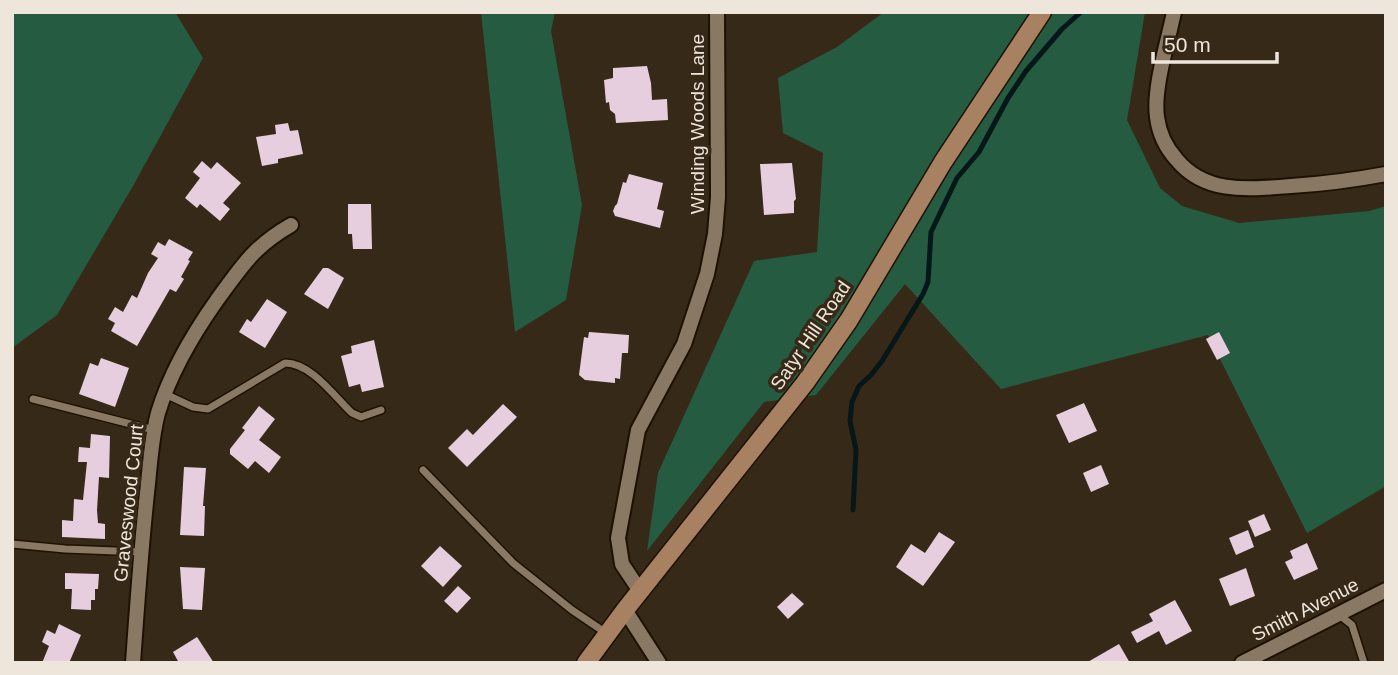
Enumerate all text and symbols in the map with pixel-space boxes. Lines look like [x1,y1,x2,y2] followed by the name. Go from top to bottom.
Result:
[1153,21,1277,65] scale bar
[1164,33,1211,56] text: 50 m
[687,34,708,214] street label: Winding Woods Lane
[766,277,855,394] street label: Satyr Hill Road
[110,422,147,583] street label: Graveswood Court
[1248,574,1362,645] street label: Smith Avenue

